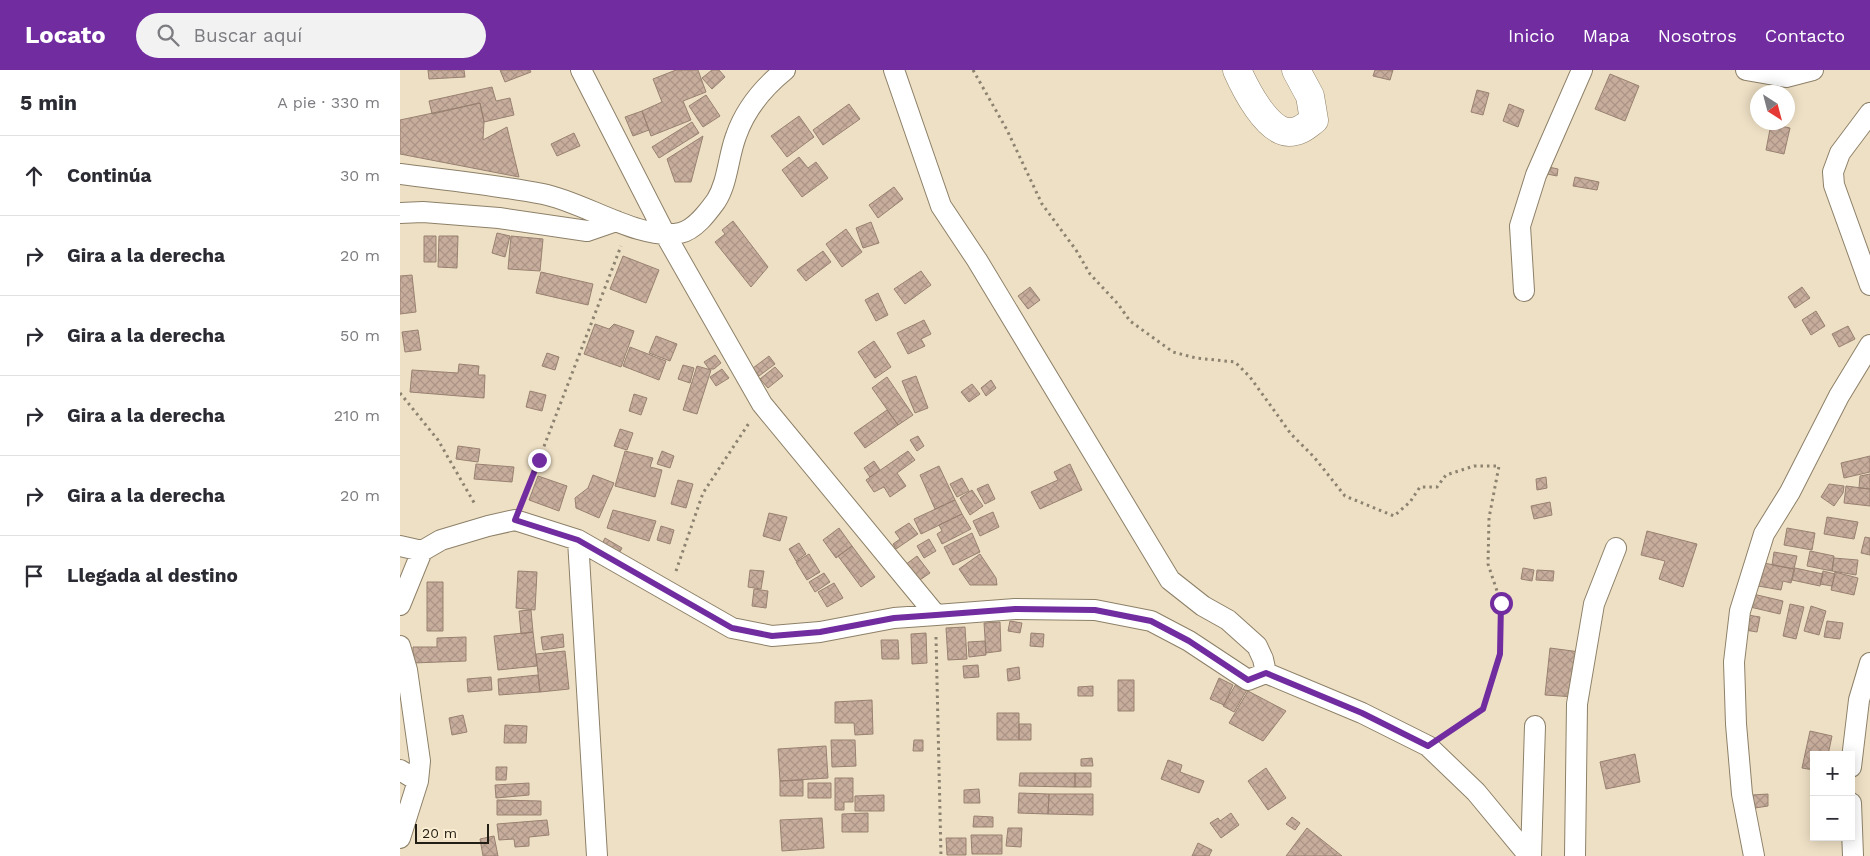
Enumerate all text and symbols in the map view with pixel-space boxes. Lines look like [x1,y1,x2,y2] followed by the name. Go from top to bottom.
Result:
[136,13,486,58] search box
[25,21,106,49] text: Locato
[154,21,182,49] icon: search
[194,24,302,47] text: Buscar aquí
[1508,25,1555,46] text: Inicio
[1583,25,1630,46] text: Mapa
[1658,25,1737,46] text: Nosotros
[1765,25,1845,46] text: Contacto
[1750,85,1795,130] north arrow
[20,90,77,115] text: 5 min
[277,93,380,112] text: A pie · 330 m
[20,162,48,190] icon: ahead
[67,164,151,187] text: Continúa
[340,166,380,185] text: 30 m
[20,242,48,270] icon: right
[67,244,225,267] text: Gira a la derecha
[340,246,380,265] text: 20 m
[20,322,48,350] icon: right
[67,324,225,347] text: Gira a la derecha
[340,326,380,345] text: 50 m
[20,402,48,430] icon: right
[67,404,225,427] text: Gira a la derecha
[334,406,380,425] text: 210 m
[528,449,551,472] route end
[20,482,48,510] icon: right
[67,484,225,507] text: Gira a la derecha
[340,486,380,505] text: 20 m
[20,562,48,590] icon: arrive
[67,564,238,587] text: Llegada al destino
[1490,592,1513,615] route start
[1810,751,1855,841] map controls
[1810,751,1855,796] button: +
[1810,796,1855,841] button: −
[415,821,489,844] scale bar
[422,825,457,841] text: 20 m

